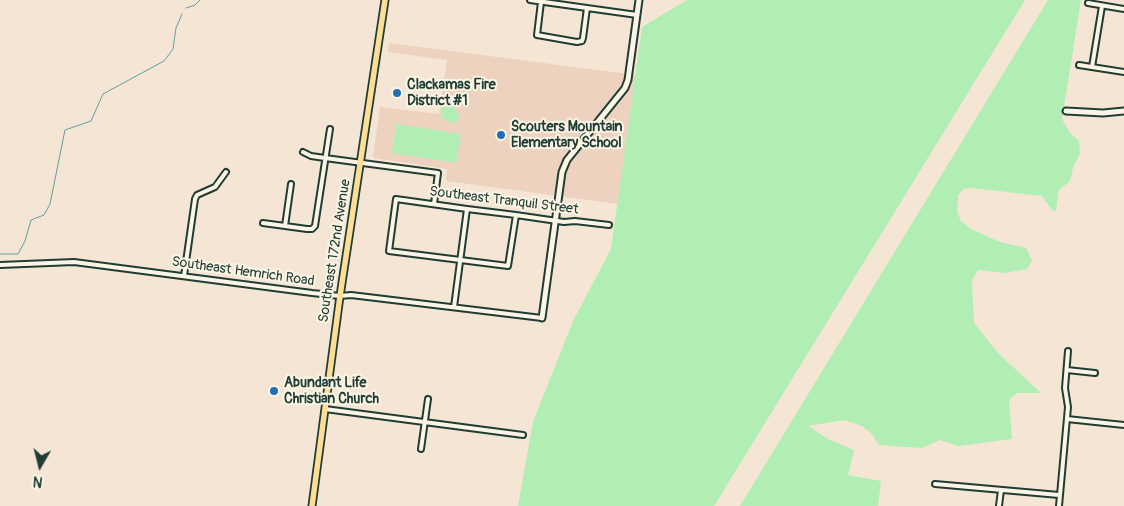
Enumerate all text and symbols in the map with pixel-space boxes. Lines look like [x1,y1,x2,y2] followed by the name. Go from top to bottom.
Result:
[407,77,496,110] place label: Clackamas Fire District #1
[391,87,403,99] marker: Clackamas Fire District #1
[511,119,623,152] place label: Scouters Mountain Elementary School
[495,129,507,141] marker: Scouters Mountain Elementary School
[315,178,355,324] street label: Southeast 172nd Avenue
[429,184,579,218] street label: Southeast Tranquil Street
[171,254,315,290] street label: Southeast Hemrich Road
[284,375,379,408] place label: Abundant Life Christian Church
[268,385,280,397] marker: Abundant Life Christian Church
[15,441,65,491] north arrow
[32,472,44,490] text: N

